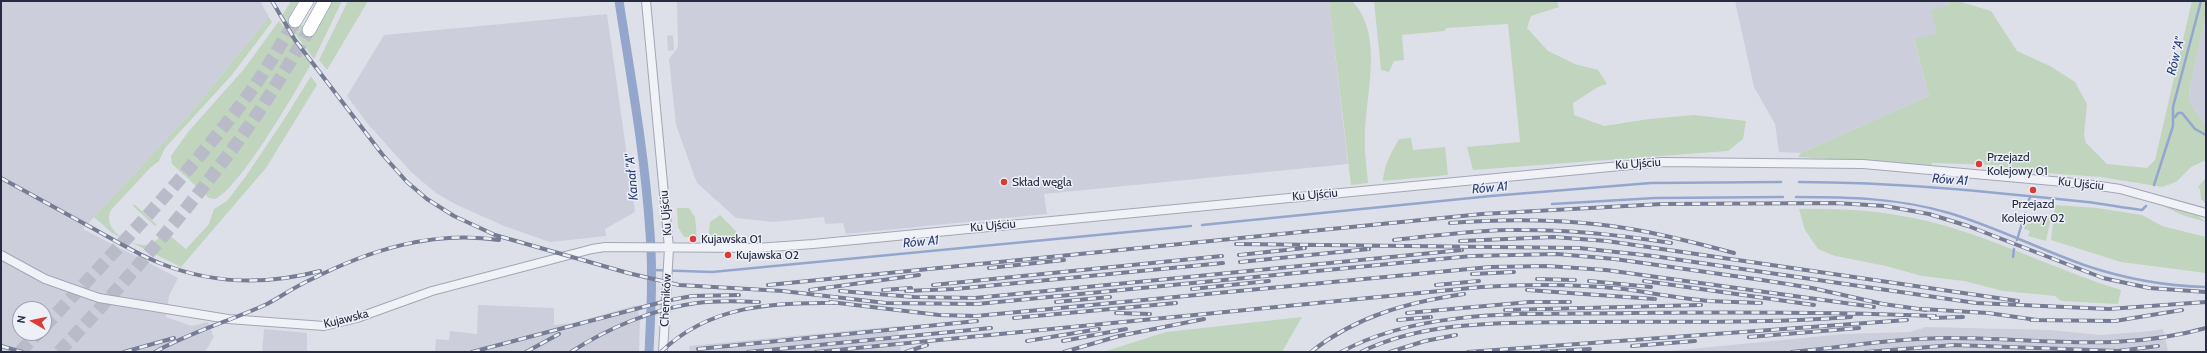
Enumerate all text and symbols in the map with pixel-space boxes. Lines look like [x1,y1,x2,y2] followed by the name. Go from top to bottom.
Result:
[2164,35,2188,77] water label: Rów "A"
[1987,150,2048,178] place label: Przejazd Kolejowy 01
[622,153,642,201] water label: Kanał "A"
[1615,155,1661,173] street label: Ku Ujściu
[1974,159,1984,169] marker: Przejazd Kolejowy 01
[1931,171,1969,189] water label: Rów A1
[2057,174,2105,194] street label: Ku Ujściu
[1012,175,1072,189] place label: Skład węgla
[999,177,1009,187] marker: Skład węgla
[1471,179,1509,197] water label: Rów A1
[2028,185,2038,195] marker: Przejazd Kolejowy 02
[1292,186,1338,204] street label: Ku Ujściu
[657,190,675,236] street label: Ku Ujściu
[2001,197,2065,225] place label: Przejazd Kolejowy 02
[970,217,1016,235] street label: Ku Ujściu
[701,232,762,246] place label: Kujawska 01
[902,233,940,251] water label: Rów A1
[688,234,698,244] marker: Kujawska 01
[736,248,799,262] place label: Kujawska 02
[723,250,733,260] marker: Kujawska 02
[657,273,675,327] street label: Chemików
[12,301,52,341] north arrow
[322,306,370,332] street label: Kujawska
[14,314,29,324] text: N

